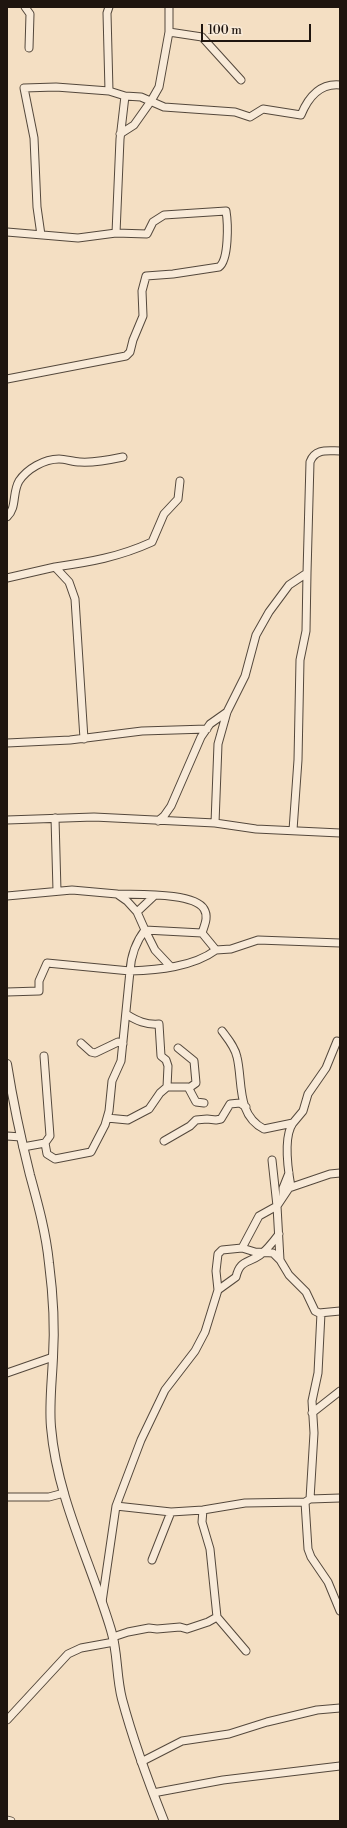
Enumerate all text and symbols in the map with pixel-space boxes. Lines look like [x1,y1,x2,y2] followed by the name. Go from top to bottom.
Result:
[203,16,313,42] scale bar
[208,23,242,38] text: 100 m

